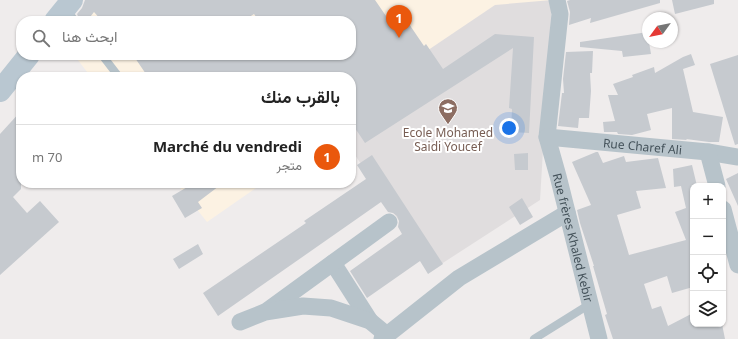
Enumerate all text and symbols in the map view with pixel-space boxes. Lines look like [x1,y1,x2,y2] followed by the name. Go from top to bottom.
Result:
[386,5,412,38] pin: 1
[642,12,678,48] north arrow
[16,16,356,60] search box
[62,26,117,46] text: ابحث هنا
[30,27,52,49] icon: search
[261,85,340,108] text: بالقرب منك
[437,97,459,125] school or university icon: Ecole Mohamed Saidi Youcef
[499,118,519,138] your location
[403,124,493,155] place label: Ecole Mohamed Saidi Youcef
[602,134,683,158] street label: Rue Charef Ali
[153,136,302,156] text: Marché du vendredi
[32,148,62,166] text: 70 m
[323,148,331,166] text: 1
[277,156,302,174] text: متجر
[549,171,598,304] street label: Rue frères Khaled Kebir
[690,183,726,327] map controls
[690,183,726,219] button: +
[690,219,726,255] button: −
[690,255,726,291] button: locate
[690,291,726,327] button: layers

